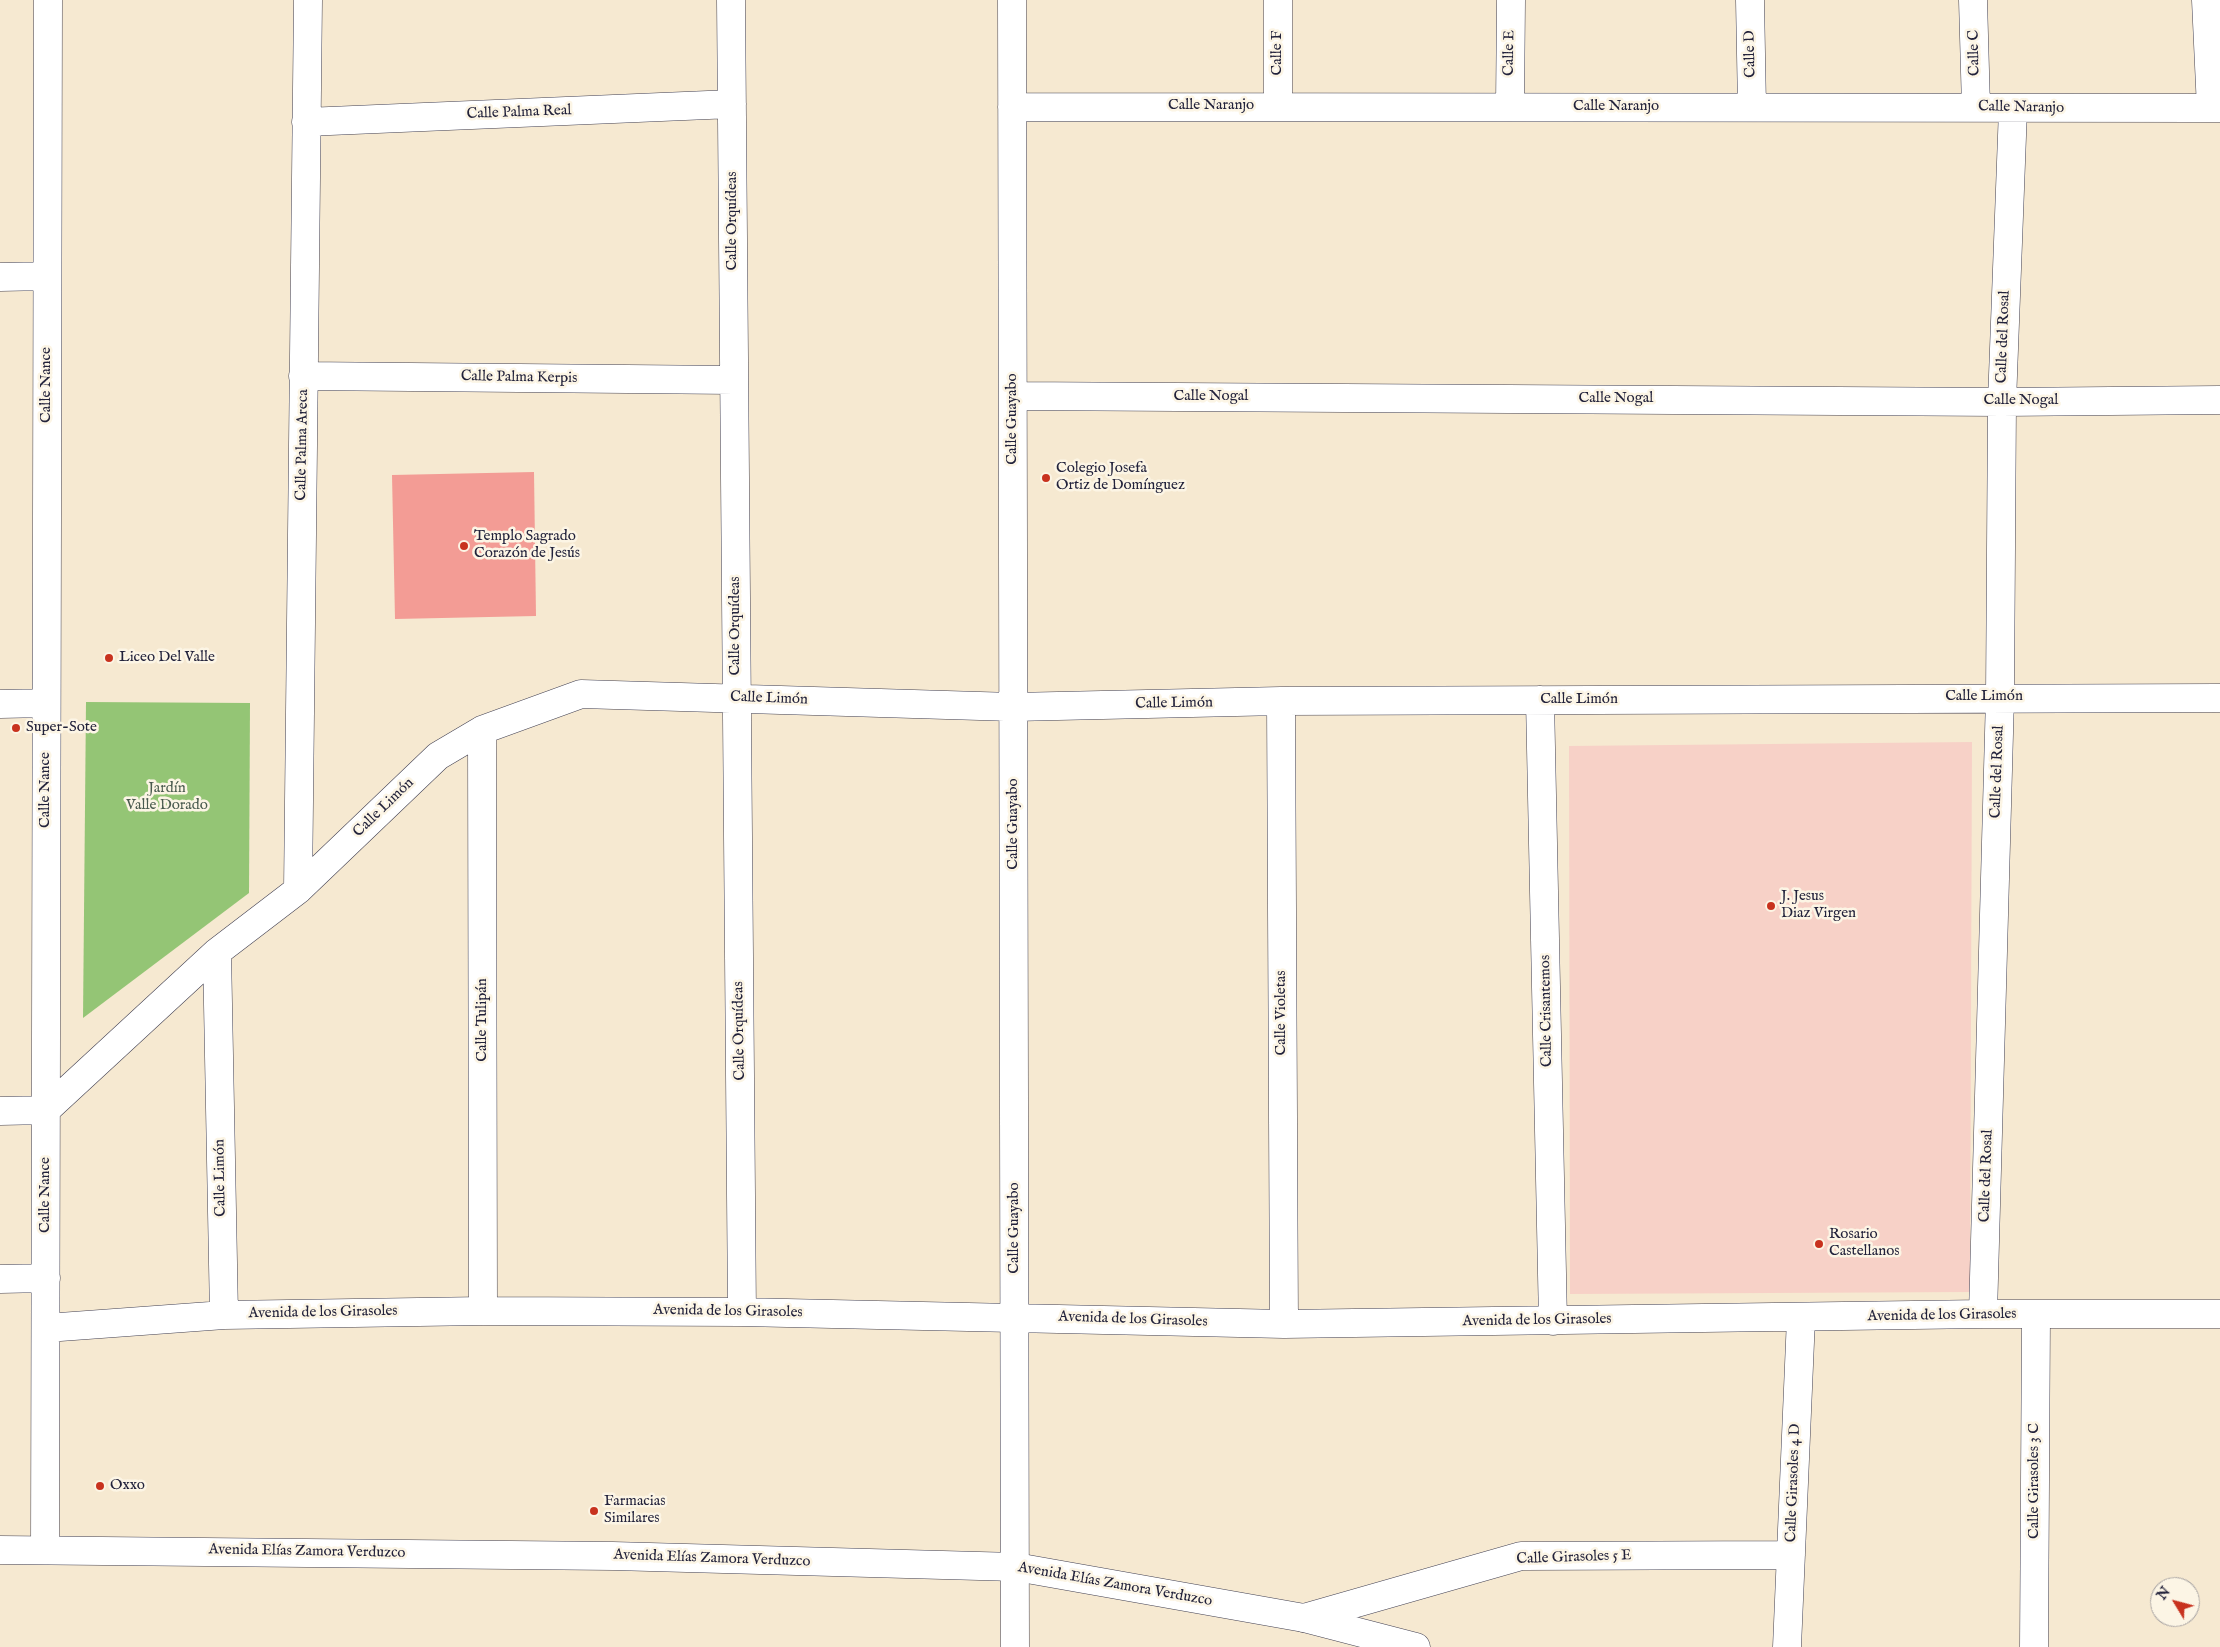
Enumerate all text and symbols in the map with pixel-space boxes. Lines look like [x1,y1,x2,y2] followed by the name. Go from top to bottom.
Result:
[1269,30,1287,76] street label: Calle F
[1501,30,1519,76] street label: Calle E
[1742,30,1760,78] street label: Calle D
[1966,30,1984,76] street label: Calle C
[1168,97,1254,115] street label: Calle Naranjo
[1573,98,1659,116] street label: Calle Naranjo
[1978,98,2064,118] street label: Calle Naranjo
[466,102,572,124] street label: Calle Palma Real
[724,171,742,271] street label: Calle Orquídeas
[1993,290,2015,384] street label: Calle del Rosal
[38,347,56,423] street label: Calle Nance
[461,368,577,388] street label: Calle Palma Kerpis
[1004,373,1022,465] street label: Calle Guayabo
[1174,388,1248,406] street label: Calle Nogal
[293,389,313,501] street label: Calle Palma Areca
[1579,390,1653,408] street label: Calle Nogal
[1984,392,2058,410] street label: Calle Nogal
[1056,460,1185,495] place label: Colegio Josefa Ortiz de Domínguez
[1040,472,1052,484] marker: Colegio Josefa Ortiz de Domínguez
[474,528,580,563] place label: Templo Sagrado Corazón de Jesús
[458,540,470,552] marker: Templo Sagrado Corazón de Jesús
[727,576,745,676] street label: Calle Orquídeas
[119,649,215,667] place label: Liceo Del Valle
[103,652,115,664] marker: Liceo Del Valle
[1945,688,2023,706] street label: Calle Limón
[730,689,808,709] street label: Calle Limón
[1540,691,1618,709] street label: Calle Limón
[1135,694,1213,714] street label: Calle Limón
[26,719,97,737] place label: Super-Sote
[10,722,22,734] marker: Super-Sote
[1987,725,2009,819] street label: Calle del Rosal
[37,752,55,828] street label: Calle Nance
[350,775,418,841] street label: Calle Limón
[1005,778,1023,870] street label: Calle Guayabo
[126,780,208,815] park label: Jardín Valle Dorado
[1781,888,1856,923] place label: J. Jesus Diaz Virgen
[1765,900,1777,912] marker: J. Jesus Diaz Virgen
[1537,955,1557,1067] street label: Calle Crisantemos
[1273,970,1291,1056] street label: Calle Violetas
[474,978,492,1062] street label: Calle Tulipán
[730,981,750,1081] street label: Calle Orquídeas
[1976,1129,1998,1223] street label: Calle del Rosal
[211,1139,231,1217] street label: Calle Limón
[37,1157,55,1233] street label: Calle Nance
[1006,1182,1024,1274] street label: Calle Guayabo
[1829,1226,1900,1261] place label: Rosario Castellanos
[1813,1238,1825,1250] marker: Rosario Castellanos
[653,1302,803,1322] street label: Avenida de los Girasoles
[248,1303,398,1323] street label: Avenida de los Girasoles
[1867,1306,2017,1326] street label: Avenida de los Girasoles
[1058,1308,1208,1332] street label: Avenida de los Girasoles
[1462,1311,1612,1331] street label: Avenida de los Girasoles
[1783,1423,1805,1543] street label: Calle Girasoles 4 D
[2026,1423,2044,1539] street label: Calle Girasoles 3 C
[110,1477,145,1495] place label: Oxxo
[94,1480,106,1492] marker: Oxxo
[604,1493,666,1528] place label: Farmacias Similares
[588,1505,600,1517] marker: Farmacias Similares
[208,1541,406,1563] street label: Avenida Elías Zamora Verduzco
[613,1547,811,1571] street label: Avenida Elías Zamora Verduzco
[1516,1547,1632,1569] street label: Calle Girasoles 5 E
[1016,1559,1214,1611] street label: Avenida Elías Zamora Verduzco
[2150,1577,2200,1627] north arrow
[2153,1583,2175,1604] text: N

